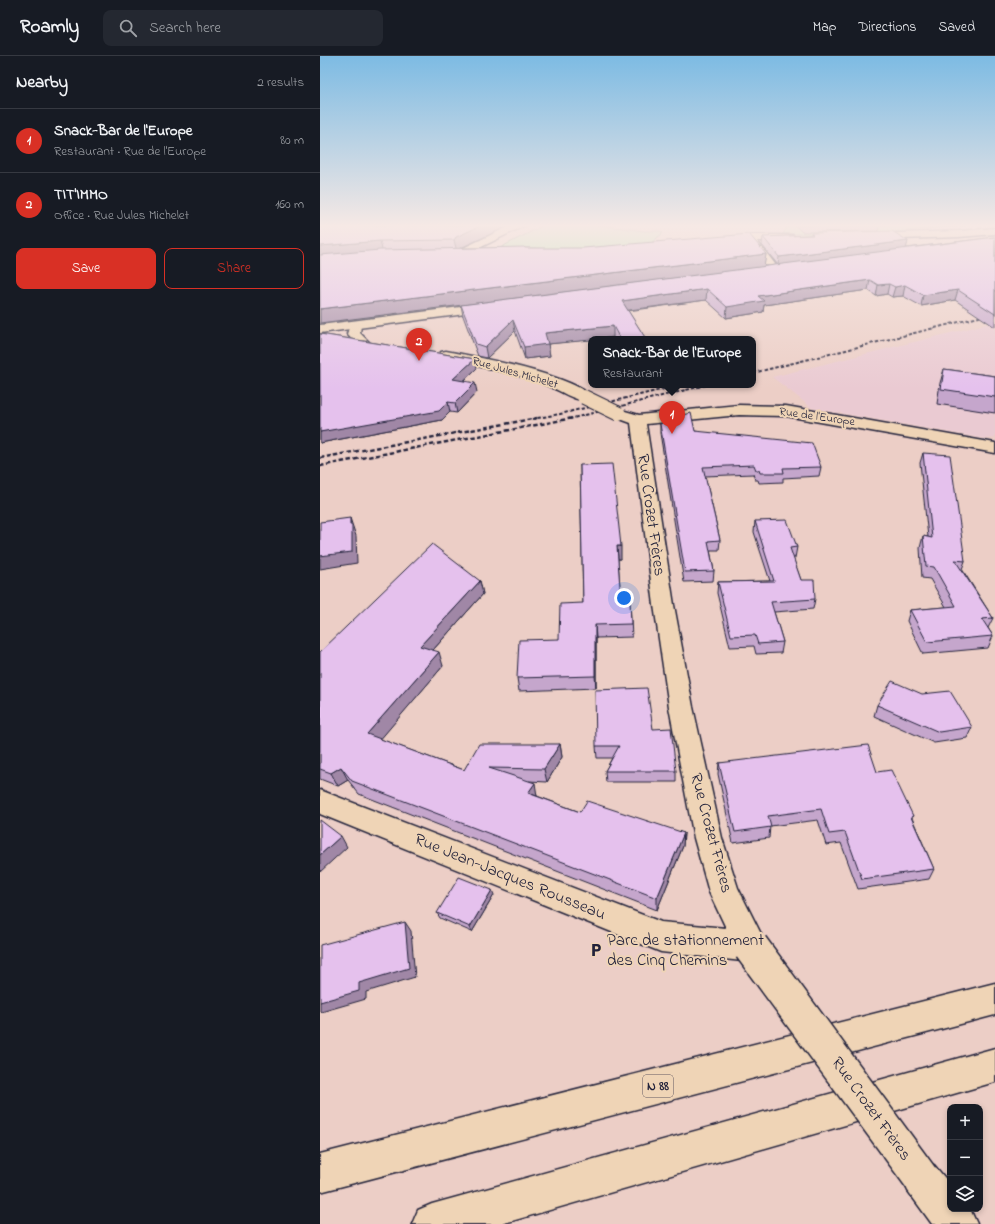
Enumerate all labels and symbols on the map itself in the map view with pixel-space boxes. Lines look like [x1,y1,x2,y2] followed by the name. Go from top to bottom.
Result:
[406,328,432,361] pin: 2
[470,352,560,394] street label: Rue Jules Michelet
[659,401,685,434] pin: 1
[778,403,857,431] street label: Rue de l'Europe
[630,452,672,578] street label: Rue Crozet Frères
[614,588,634,608] your location
[683,770,739,896] street label: Rue Crozet Frères
[410,827,610,927] street label: Rue Jean-Jacques Rousseau
[607,928,764,973] place label: Parc de stationnement des Cinq Chemins
[588,942,604,958] parking icon: Parc de stationnement des Cinq Chemins
[825,1052,917,1166] street label: Rue Crozet Frères
[643,1075,673,1097] road number: N 88

